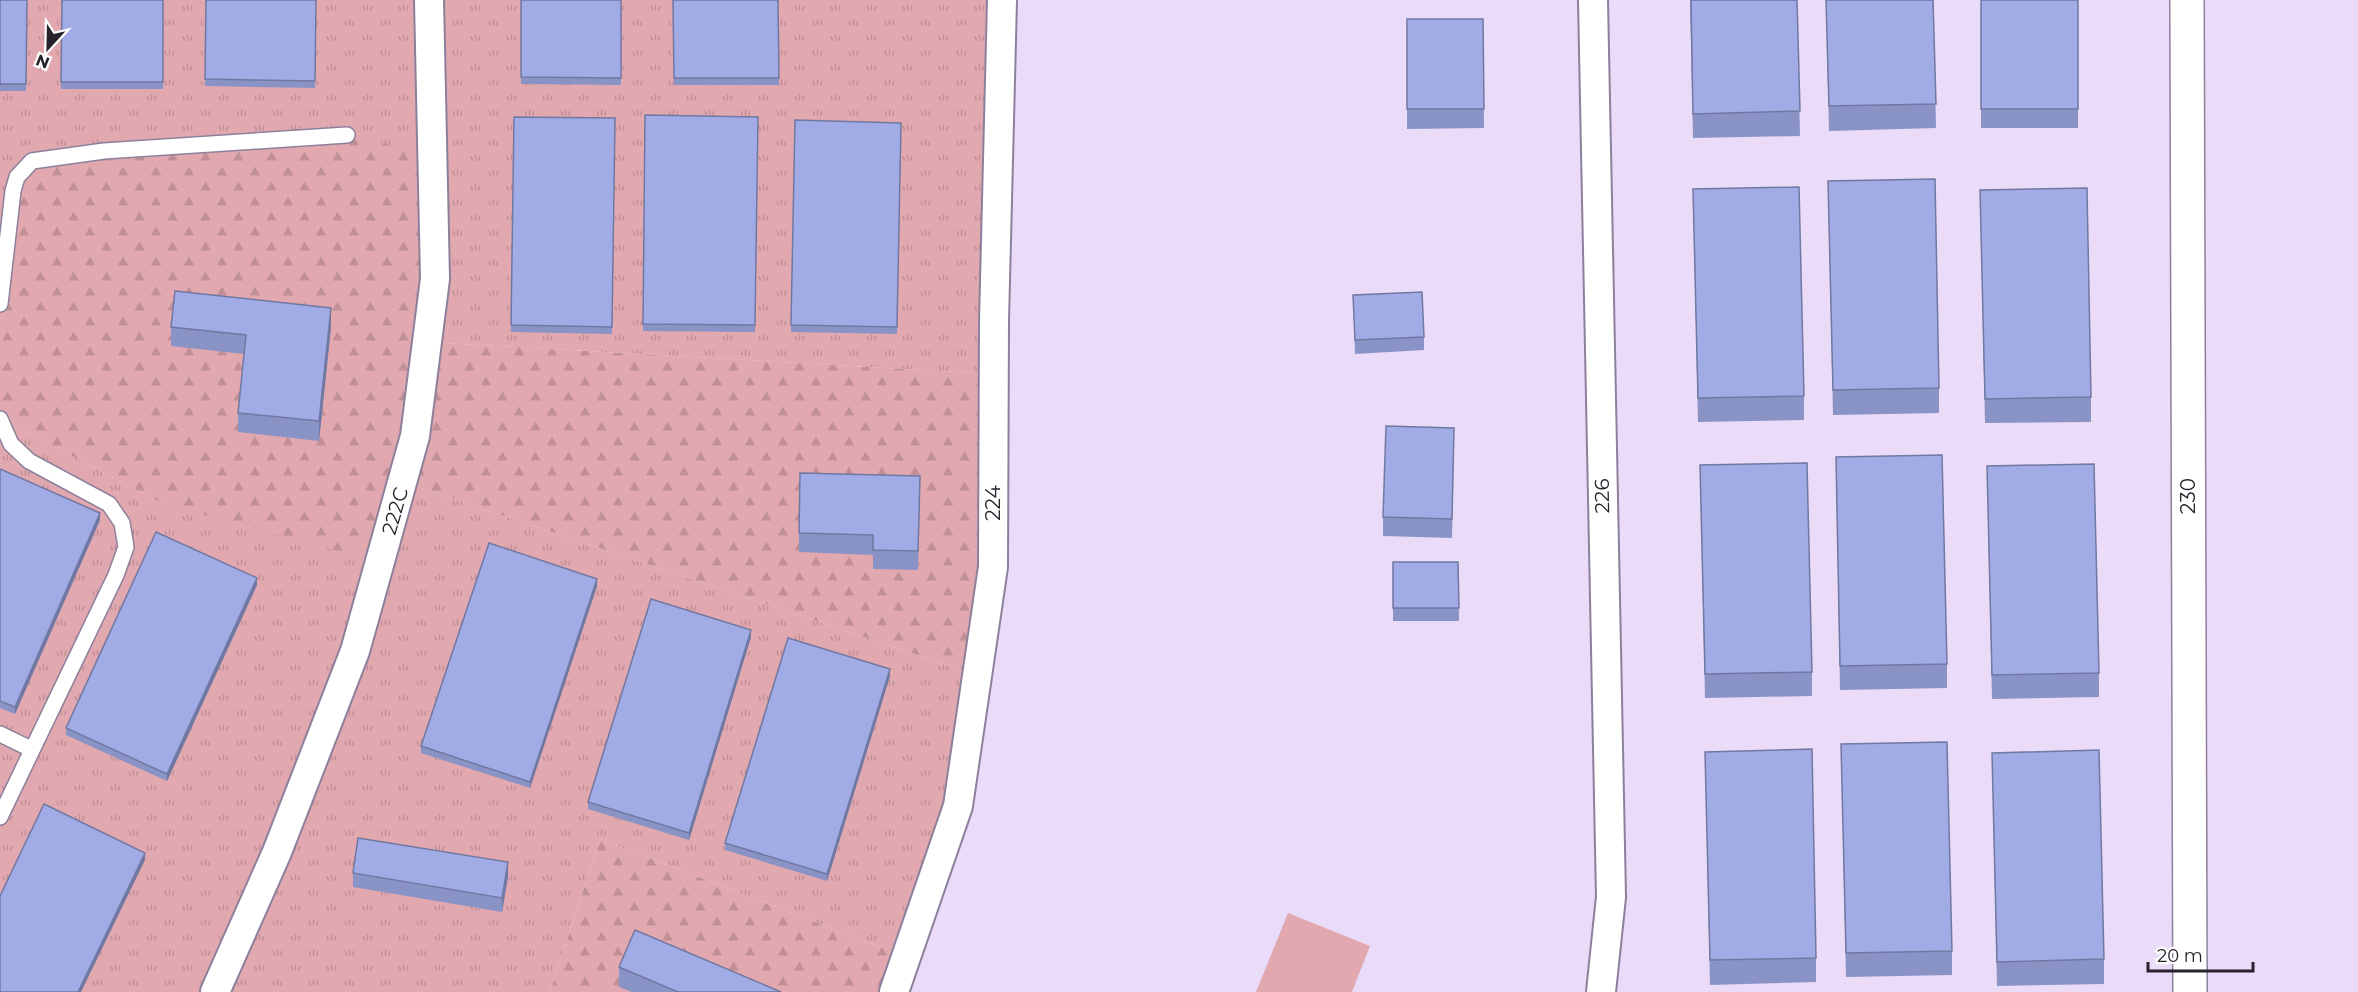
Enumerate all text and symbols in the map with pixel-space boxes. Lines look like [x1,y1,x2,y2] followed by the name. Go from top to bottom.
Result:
[18,18,78,78] north arrow
[33,50,52,73] text: N
[1590,478,1614,514] street label: 226
[2176,478,2200,514] street label: 230
[377,484,413,538] street label: 222C
[981,485,1005,521] street label: 224
[2148,935,2253,973] scale bar
[2157,945,2203,967] text: 20 m

